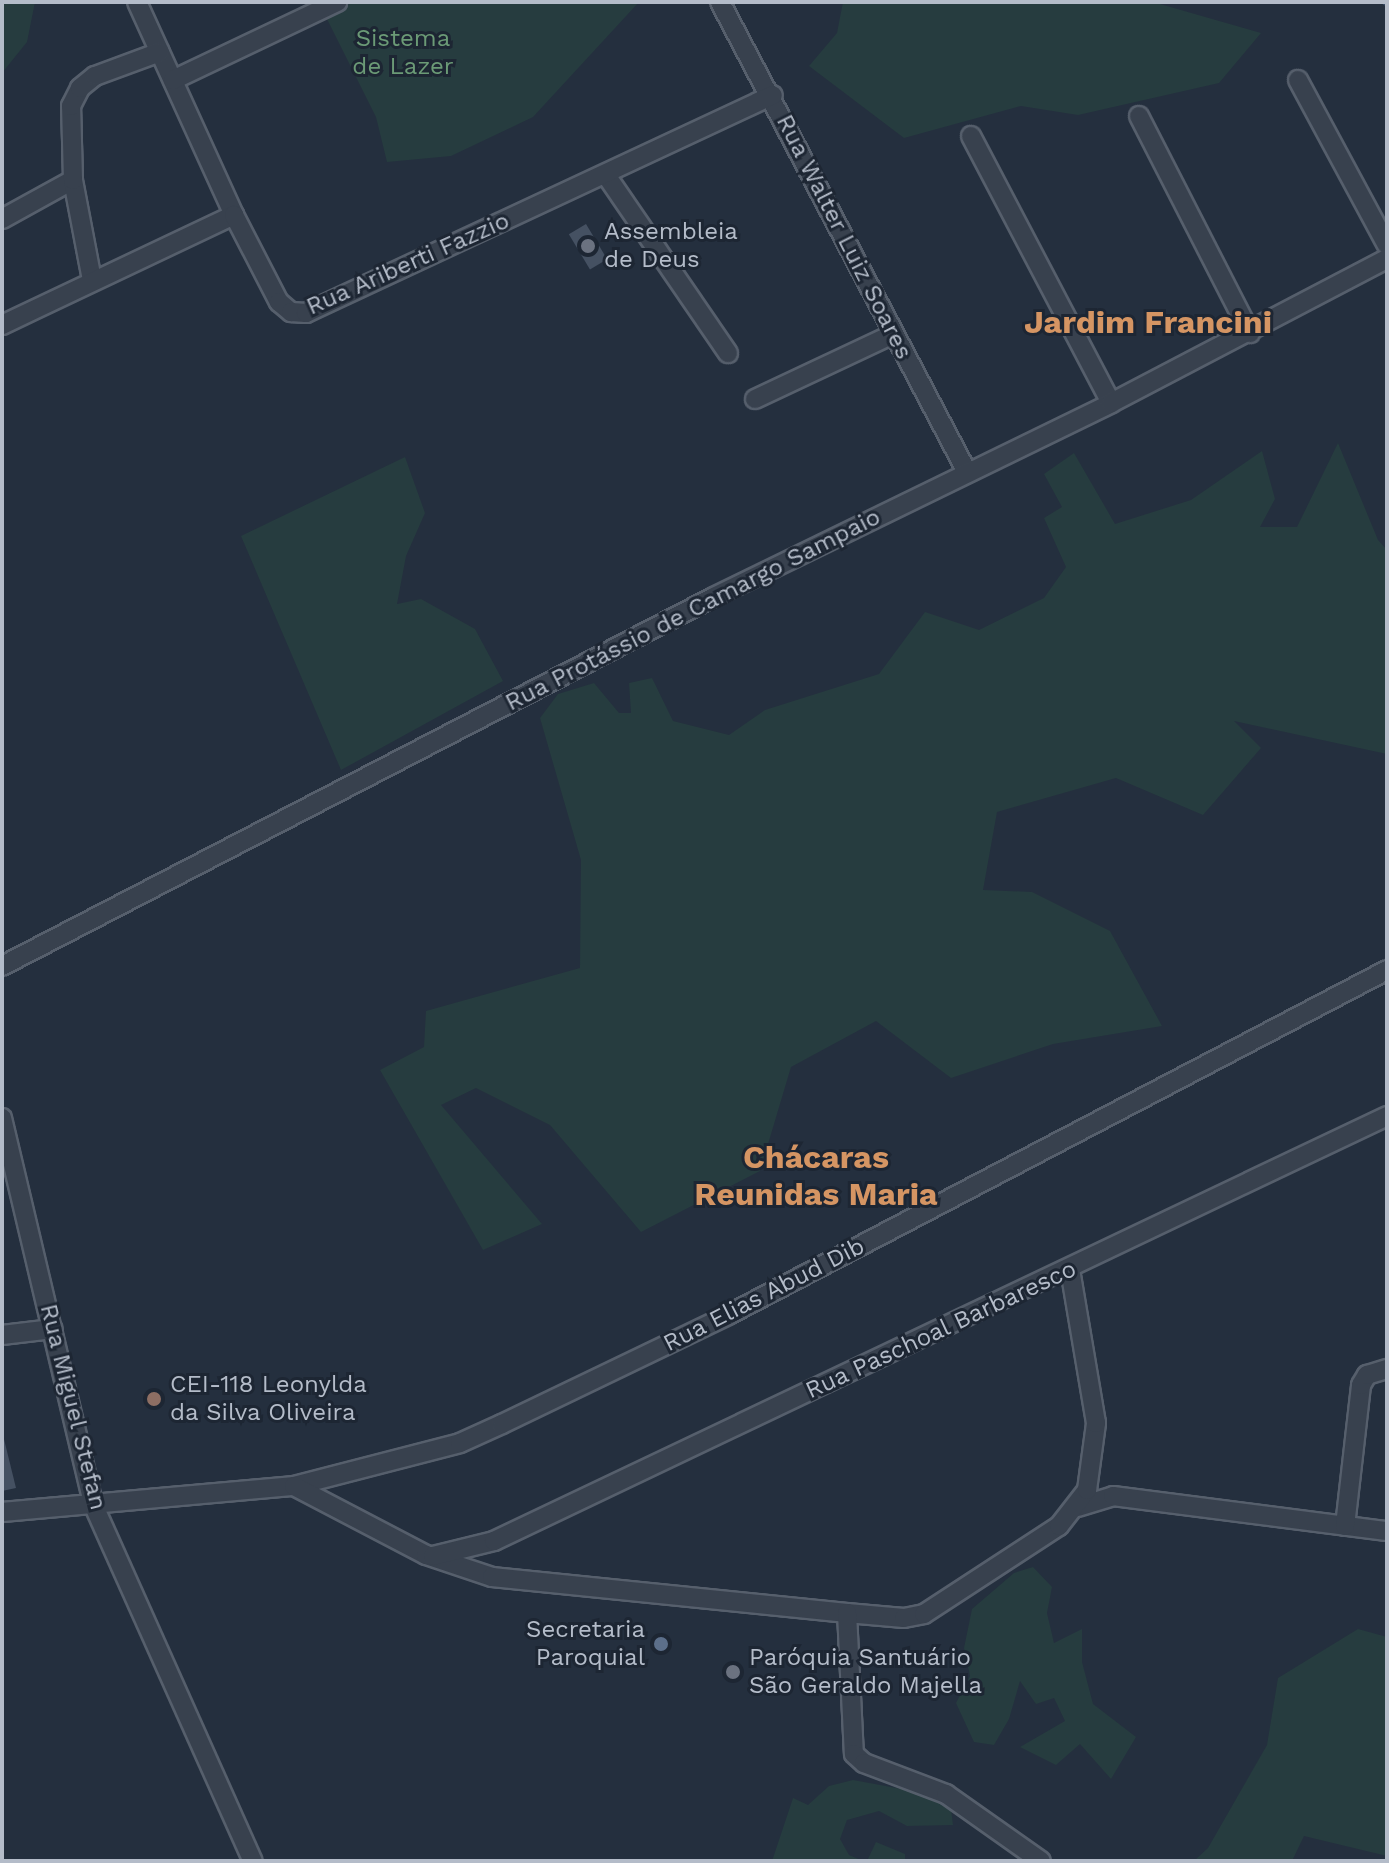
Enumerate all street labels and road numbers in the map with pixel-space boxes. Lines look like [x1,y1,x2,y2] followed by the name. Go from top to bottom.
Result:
[769,109,919,365] street label: Rua Walter Luiz Soares
[302,206,514,322] street label: Rua Ariberti Fazzio
[500,502,886,718] street label: Rua Protássio de Camargo Sampaio
[658,1231,870,1359] street label: Rua Elias Abud Dib
[801,1254,1081,1406] street label: Rua Paschoal Barbaresco
[33,1300,113,1514] street label: Rua Miguel Stefan

